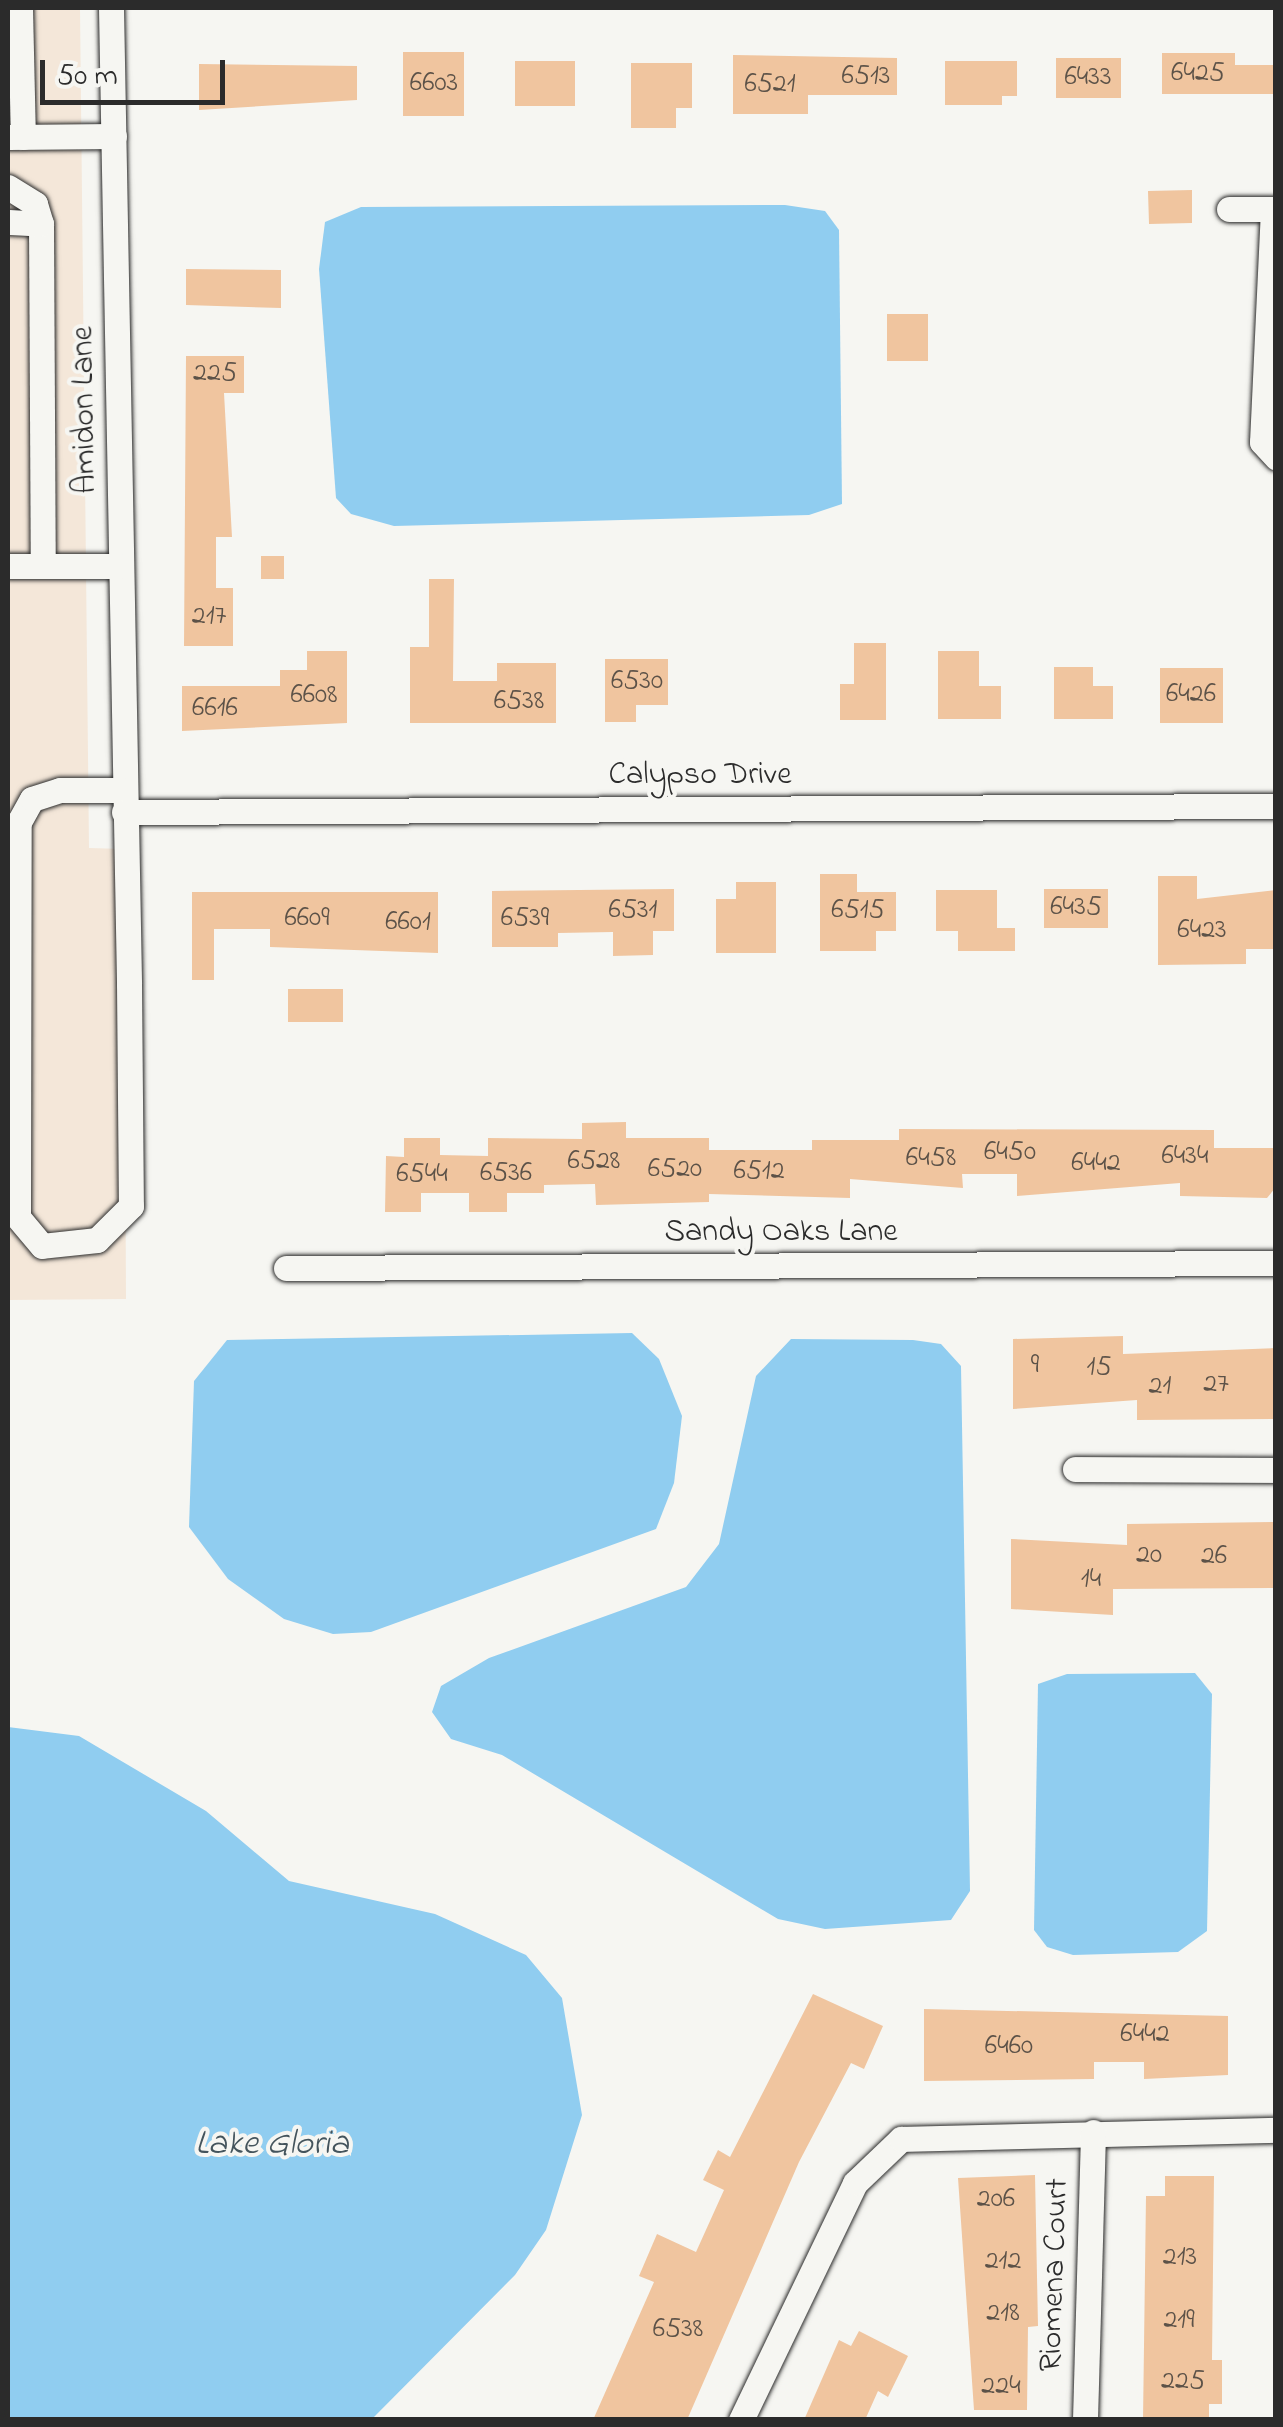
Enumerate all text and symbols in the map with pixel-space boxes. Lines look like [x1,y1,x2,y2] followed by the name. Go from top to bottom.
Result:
[45,40,230,102] scale bar
[57,55,118,99] text: 50 m
[1171,57,1225,91] house number: 6425
[842,60,890,94] house number: 6513
[1065,61,1111,95] house number: 6433
[410,67,458,101] house number: 6603
[744,68,796,102] house number: 6521
[65,326,107,494] street label: Amidon Lane
[193,357,237,391] house number: 225
[192,600,226,634] house number: 217
[611,665,663,699] house number: 6530
[1166,678,1216,712] house number: 6426
[290,679,338,713] house number: 6608
[494,685,544,719] house number: 6538
[192,692,238,726] house number: 6616
[608,757,792,795] street label: Calypso Drive
[1050,891,1102,925] house number: 6435
[609,894,657,928] house number: 6531
[831,894,885,928] house number: 6515
[284,902,330,936] house number: 6609
[501,902,549,936] house number: 6539
[385,906,431,940] house number: 6601
[1177,914,1227,948] house number: 6423
[984,1136,1036,1170] house number: 6450
[1162,1140,1208,1174] house number: 6434
[906,1142,956,1176] house number: 6458
[568,1145,620,1179] house number: 6528
[1071,1147,1121,1181] house number: 6442
[648,1153,702,1187] house number: 6520
[733,1155,785,1189] house number: 6512
[480,1157,532,1191] house number: 6536
[396,1158,448,1192] house number: 6544
[664,1214,898,1252] street label: Sandy Oaks Lane
[1031,1349,1039,1383] house number: 9
[1087,1351,1111,1385] house number: 15
[1203,1368,1229,1402] house number: 27
[1149,1370,1171,1404] house number: 21
[1136,1539,1162,1573] house number: 20
[1201,1540,1227,1574] house number: 26
[1081,1563,1101,1597] house number: 14
[1120,2018,1170,2052] house number: 6442
[985,2030,1033,2064] house number: 6460
[195,2124,349,2166] water label: Lake Gloria
[1033,2178,1079,2372] street label: Riomena Court
[977,2183,1015,2217] house number: 206
[1163,2241,1197,2275] house number: 213
[985,2245,1021,2279] house number: 212
[986,2297,1020,2331] house number: 218
[1163,2304,1195,2338] house number: 219
[653,2313,703,2347] house number: 6538
[1161,2365,1205,2399] house number: 225
[981,2370,1021,2404] house number: 224

